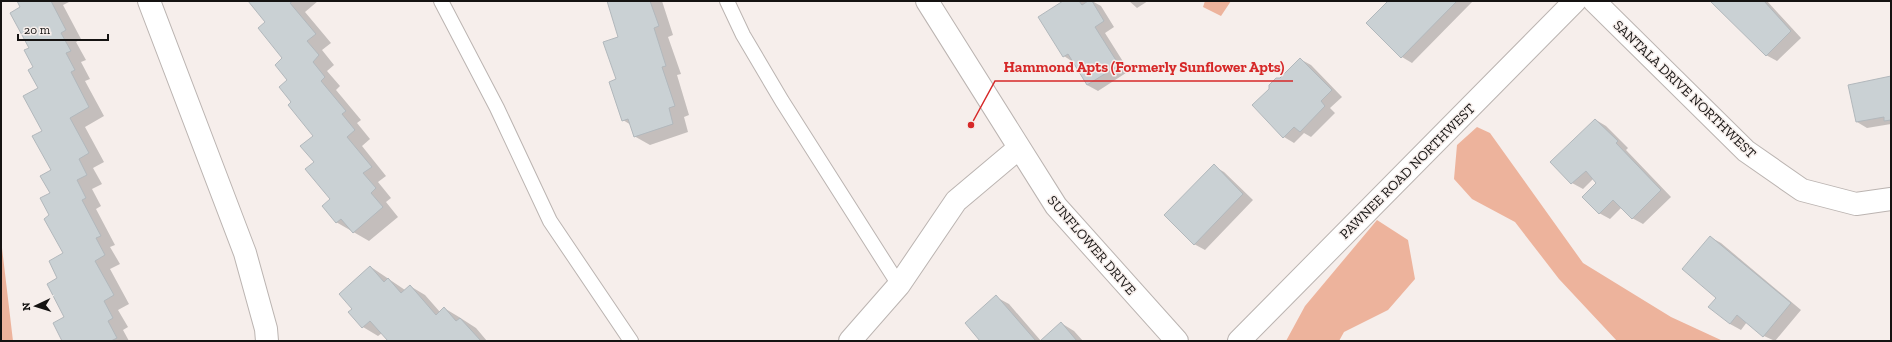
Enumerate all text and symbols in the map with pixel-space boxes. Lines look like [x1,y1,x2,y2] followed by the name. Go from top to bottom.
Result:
[18,16,108,42] scale bar
[1610,17,1760,162] street label: SANTALA DRIVE NORTHWEST
[24,23,51,37] text: 20 m
[995,54,1293,81] callout: Hammond Apts (Formerly Sunflower Apts)
[1004,58,1284,76] text: Hammond Apts (Formerly Sunflower Apts)
[1336,100,1479,243] street label: PAWNEE ROAD NORTHWEST
[1044,192,1140,299] street label: SUNFLOWER DRIVE
[16,286,56,326] north arrow
[20,301,33,311] text: N

